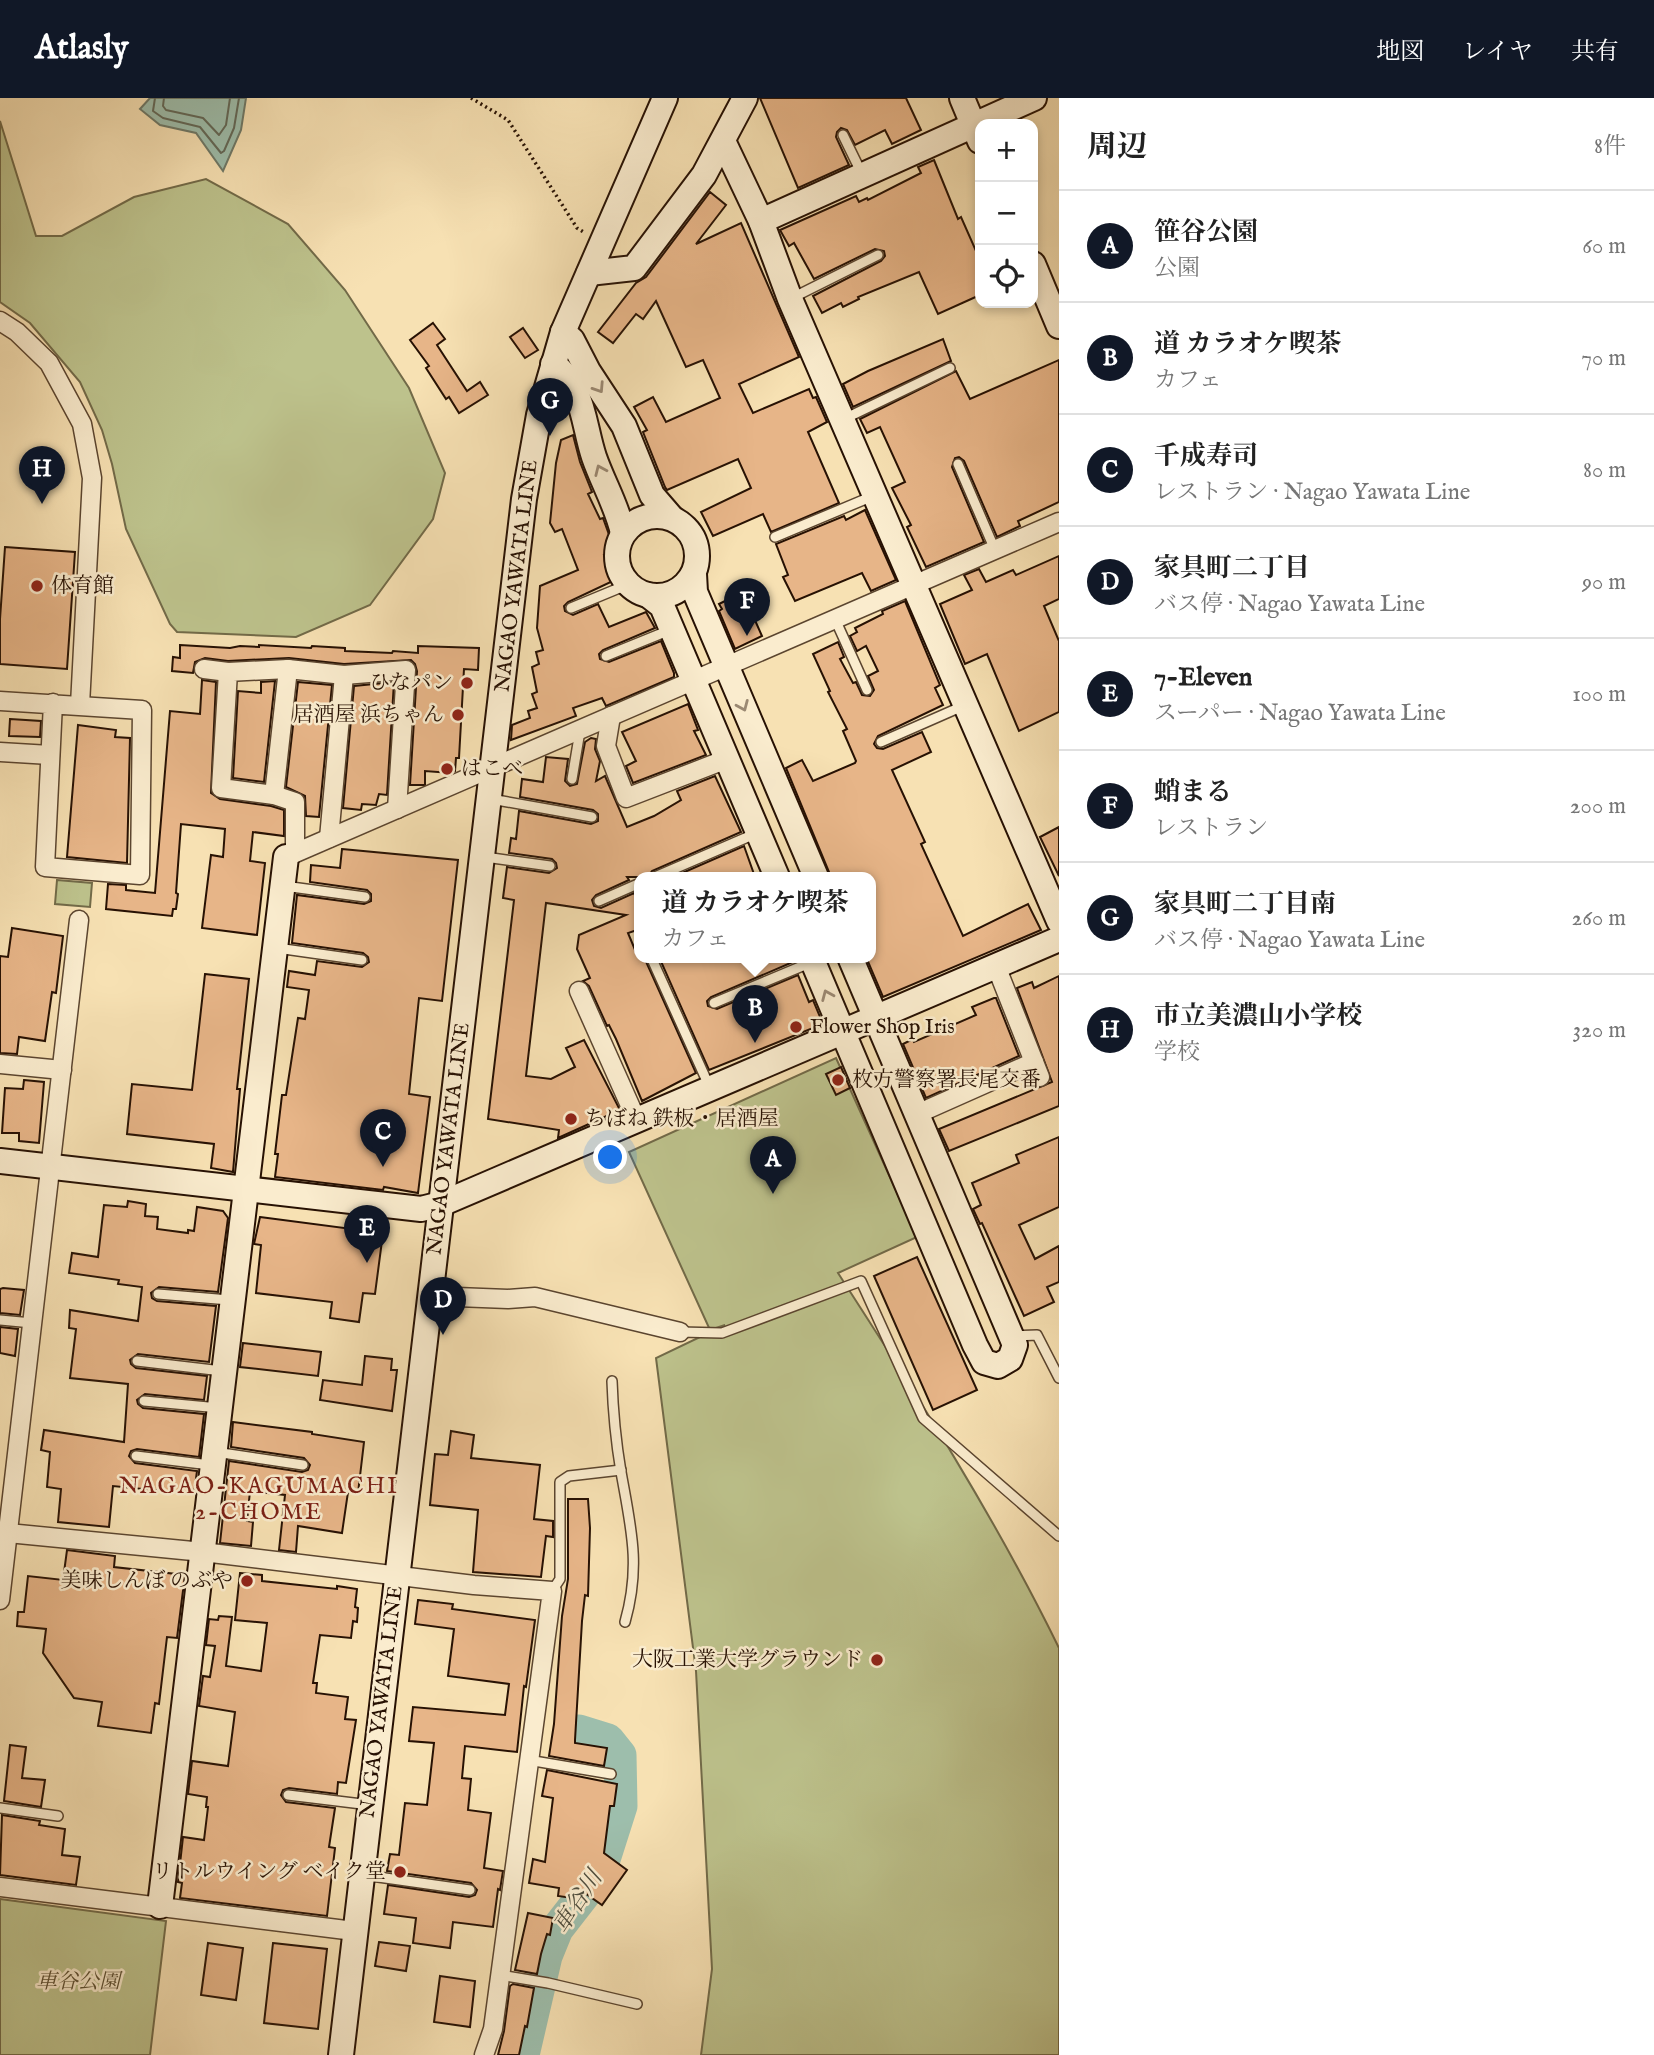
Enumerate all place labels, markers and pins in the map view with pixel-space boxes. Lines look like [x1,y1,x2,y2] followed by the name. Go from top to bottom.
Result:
[527,378,573,436] pin: G
[19,446,65,504] pin: H
[51,573,114,600] place label: 体育館
[29,578,45,594] marker: 体育館
[724,578,770,636] pin: F
[369,670,453,697] place label: ひなパン
[459,675,475,691] marker: ひなパン
[292,702,444,729] place label: 居酒屋 浜ちゃん
[450,707,466,723] marker: 居酒屋 浜ちゃん
[461,756,523,783] place label: はこべ
[439,761,455,777] marker: はこべ
[732,985,778,1043] pin: B
[810,1014,955,1041] place label: Flower Shop Iris
[788,1019,804,1035] marker: Flower Shop Iris
[852,1067,1041,1094] place label: 枚方警察署長尾交番
[830,1072,846,1088] marker: 枚方警察署長尾交番
[585,1106,779,1133] place label: ちぼね 鉄板・居酒屋
[360,1109,406,1167] pin: C
[563,1111,579,1127] marker: ちぼね 鉄板・居酒屋
[750,1136,796,1194] pin: A
[344,1205,390,1263] pin: E
[420,1277,466,1335] pin: D
[60,1568,233,1595] place label: 美味しんぼ のぶや
[239,1573,255,1589] marker: 美味しんぼ のぶや
[632,1647,863,1674] place label: 大阪工業大学グラウンド
[869,1652,885,1668] marker: 大阪工業大学グラウンド
[152,1859,386,1886] place label: リトルウイング ベイク堂
[392,1864,408,1880] marker: リトルウイング ベイク堂

